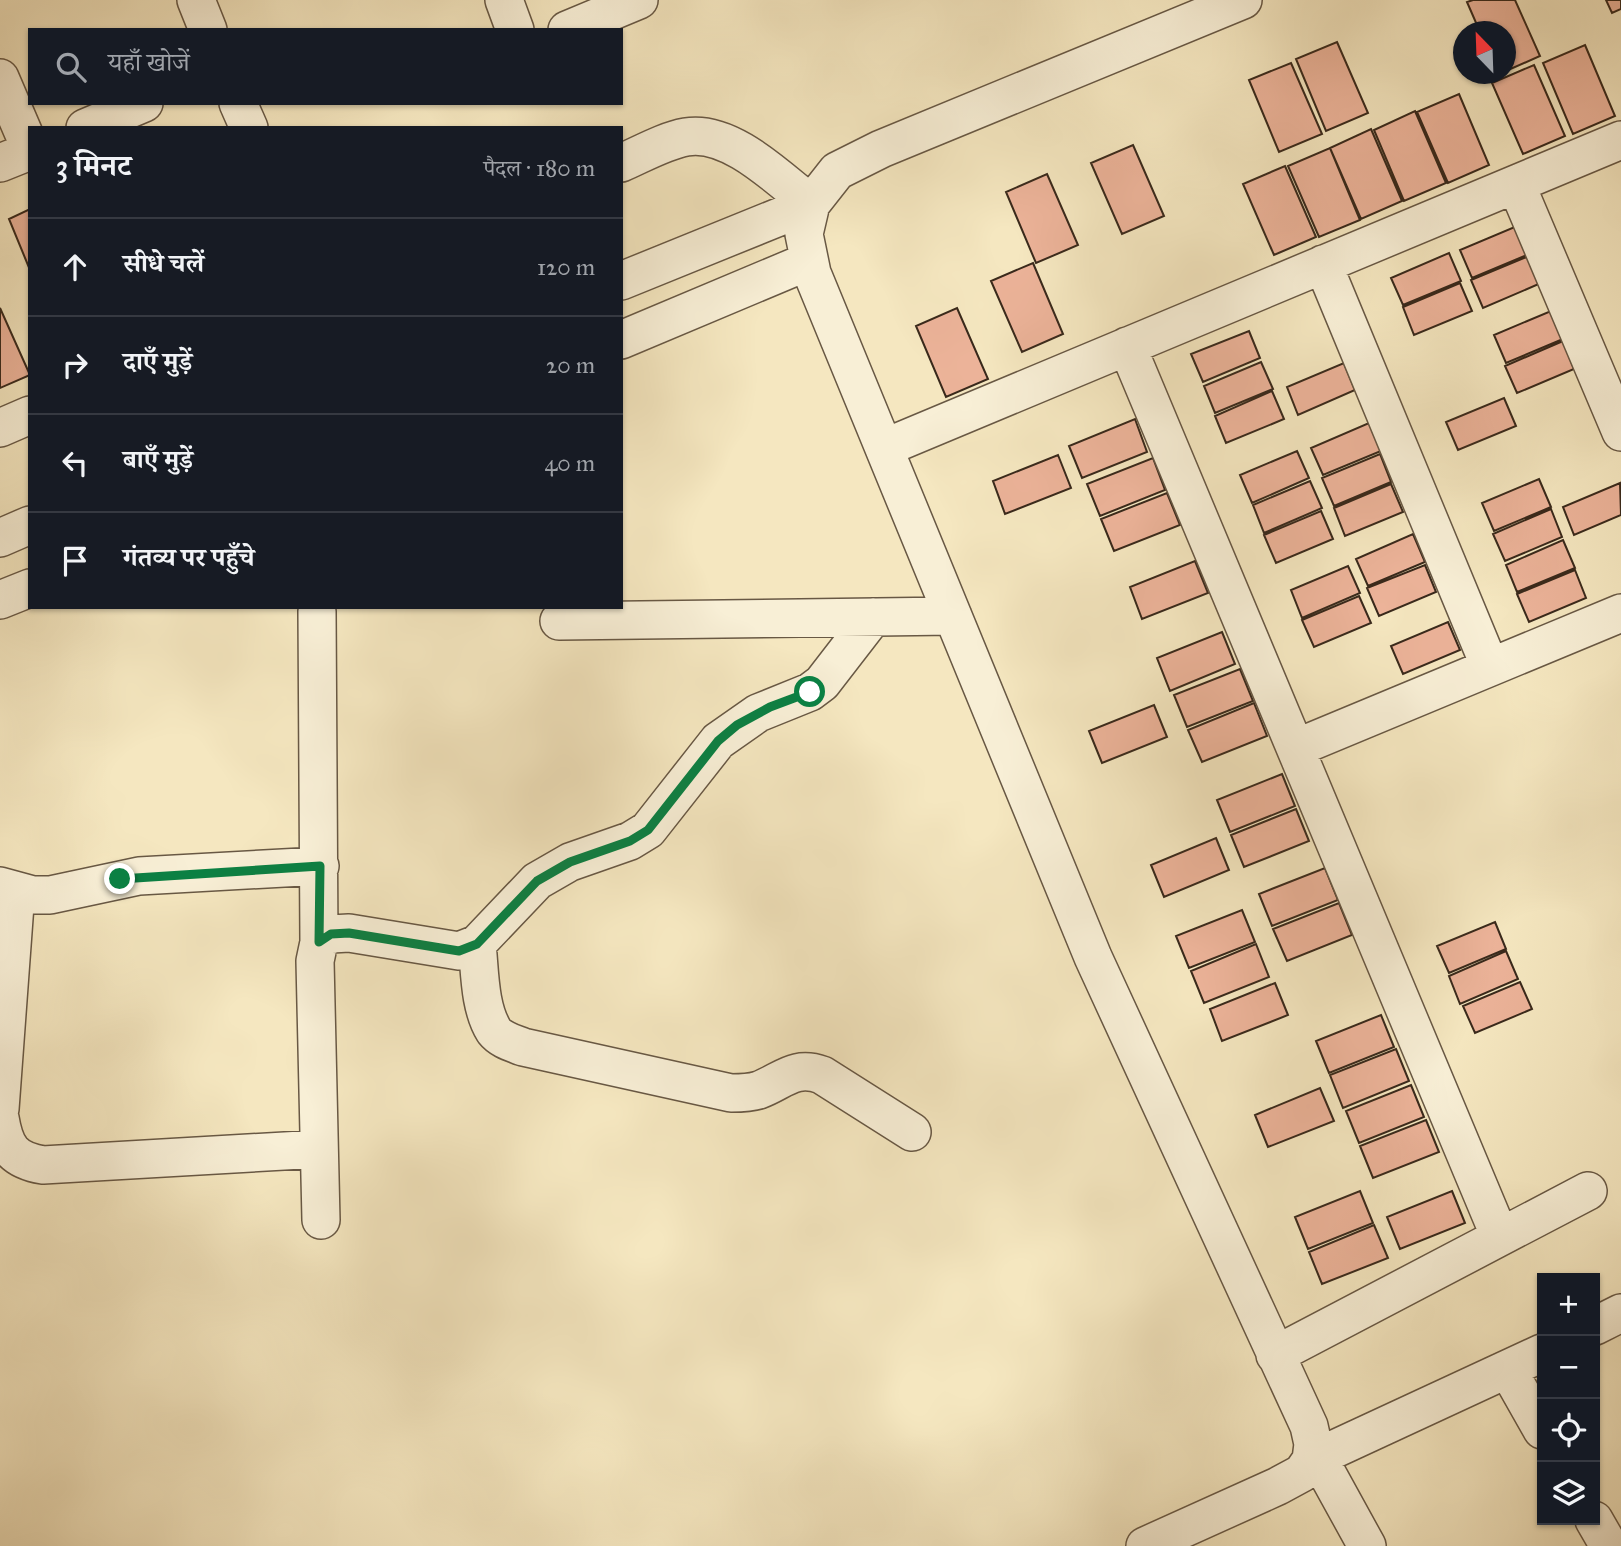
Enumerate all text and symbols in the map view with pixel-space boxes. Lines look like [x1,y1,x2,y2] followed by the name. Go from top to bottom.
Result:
[1453,21,1516,84] north arrow
[28,28,623,105] search box
[108,46,190,78] text: यहाँ खोजें
[52,48,90,86] icon: search
[56,148,131,184] text: 3 मिनट
[483,154,595,182] text: पैदल · 180 m
[123,247,204,279] text: सीधे चलें
[56,248,94,286] icon: ahead
[537,253,595,281] text: 120 m
[123,345,192,377] text: दाएँ मुड़ें
[56,346,94,384] icon: right
[546,351,595,379] text: 20 m
[123,443,193,475] text: बाएँ मुड़ें
[56,444,94,482] icon: left
[545,449,595,477] text: 40 m
[123,541,254,573] text: गंतव्य पर पहुँचे
[56,542,94,580] icon: arrive
[794,676,825,707] route start
[104,863,135,894] route end
[1537,1273,1600,1525] map controls
[1537,1273,1600,1336] button: +
[1537,1336,1600,1399] button: −
[1537,1399,1600,1462] button: locate
[1537,1462,1600,1525] button: layers

